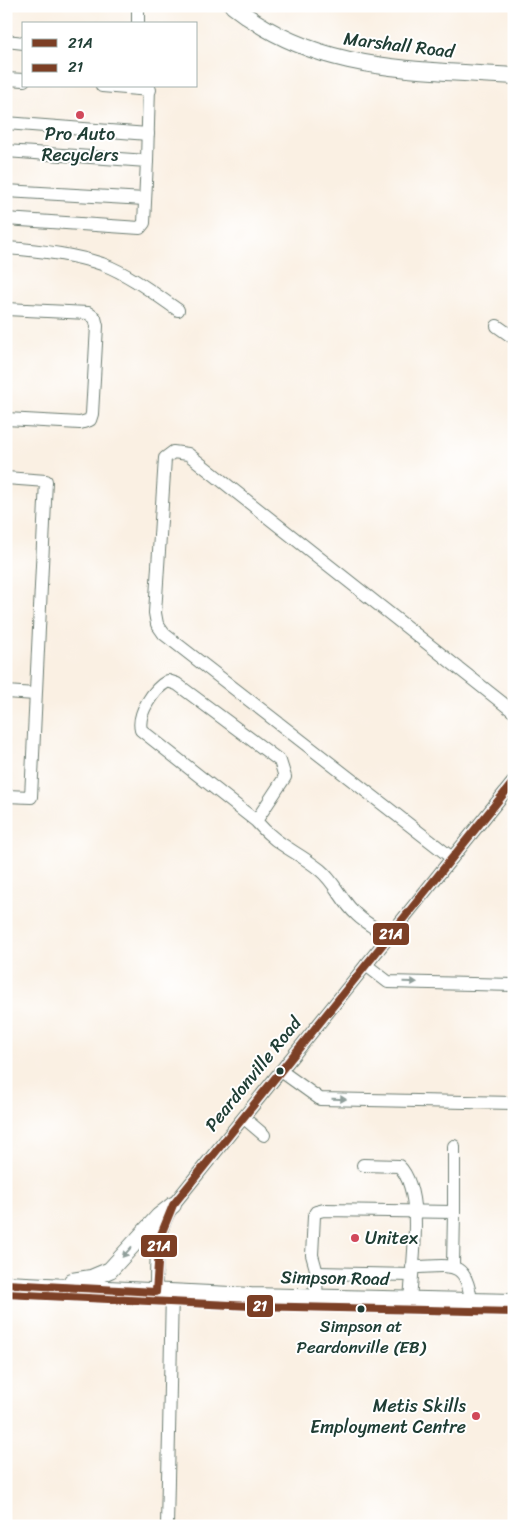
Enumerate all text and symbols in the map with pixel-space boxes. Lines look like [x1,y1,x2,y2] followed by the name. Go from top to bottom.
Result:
[22,22,198,88] legend
[342,22,458,68] street label: Marshall Road
[68,30,93,56] text: 21A
[68,54,83,80] text: 21
[74,109,86,121] marker: Pro Auto Recyclers
[42,118,119,171] place label: Pro Auto Recyclers
[372,922,410,946] line badge: 21A
[378,922,403,947] text: 21A
[402,979,418,987] one-way arrow
[196,1008,311,1139] street label: Peardonville Road
[275,1066,285,1076] unlabelled marker
[331,1095,347,1103] one-way arrow
[365,1222,419,1254] place label: Unitex
[349,1232,361,1244] marker: Unitex
[140,1234,178,1258] line badge: 21A
[146,1234,171,1259] text: 21A
[121,1246,133,1258] one-way arrow
[280,1261,391,1295] street label: Simpson Road
[246,1294,274,1318] line badge: 21
[252,1294,267,1319] text: 21
[356,1304,366,1314] marker: Simpson at Peardonville (EB)
[297,1311,426,1362] place label: Simpson at Peardonville (EB)
[310,1390,467,1443] place label: Metis Skills Employment Centre
[470,1410,482,1422] marker: Metis Skills Employment Centre

